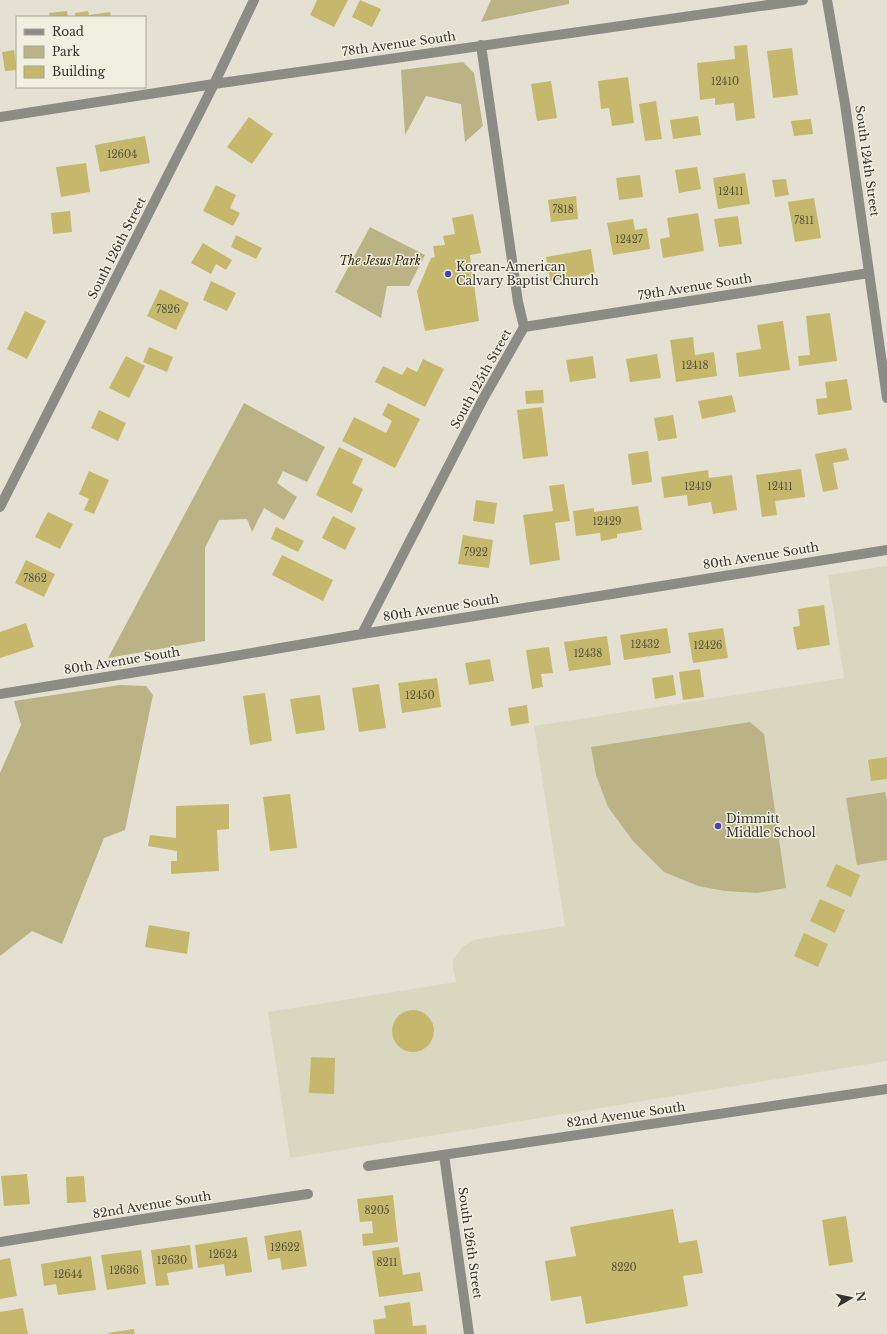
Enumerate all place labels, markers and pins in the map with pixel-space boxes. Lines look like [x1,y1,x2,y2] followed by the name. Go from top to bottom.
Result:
[456,259,599,288] place label: Korean-American Calvary Baptist Church
[443,269,453,279] marker: Korean-American Calvary Baptist Church
[726,811,816,840] place label: Dimmitt Middle School
[713,821,723,831] marker: Dimmitt Middle School

